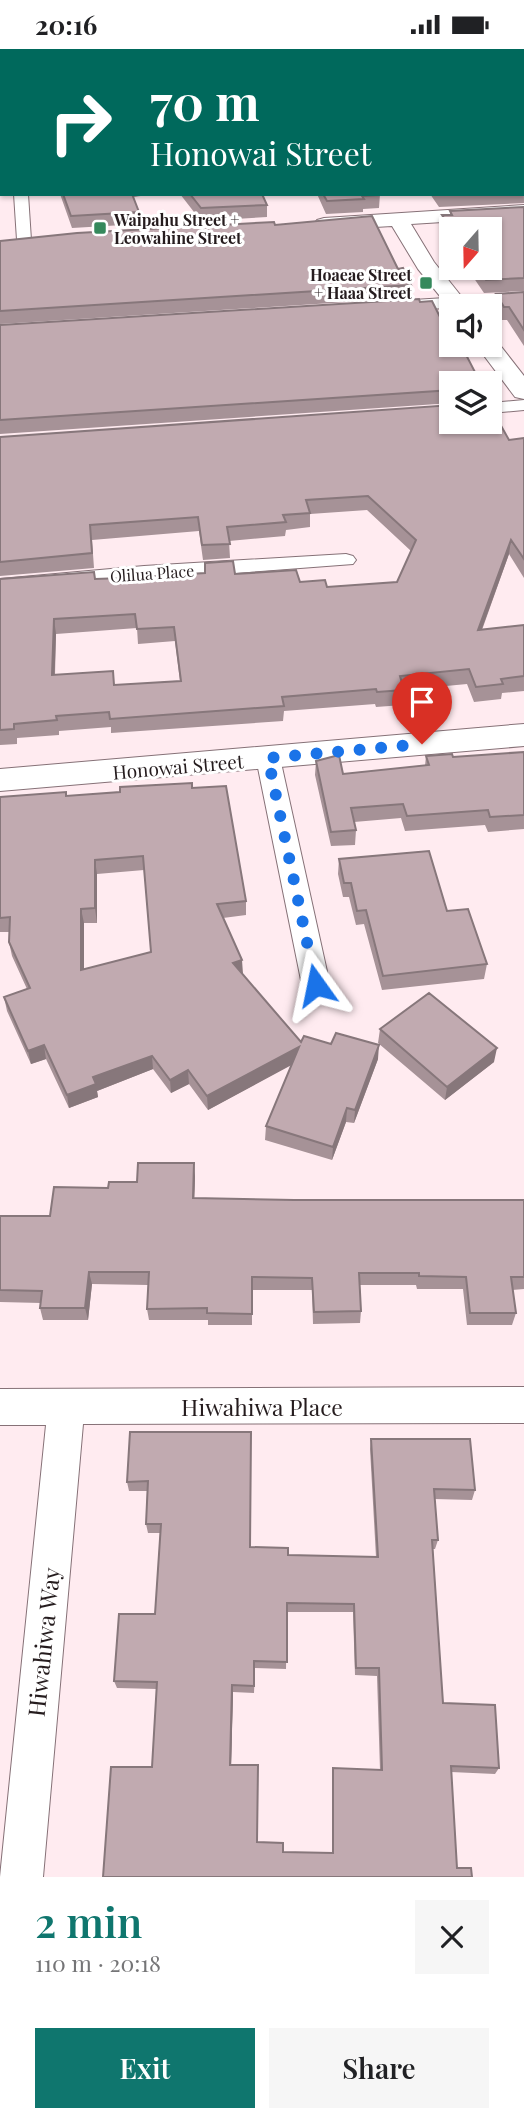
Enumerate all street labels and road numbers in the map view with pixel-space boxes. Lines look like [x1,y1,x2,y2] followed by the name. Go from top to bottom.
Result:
[109,560,195,586] street label: Olilua Place
[111,747,245,785] street label: Honowai Street
[181,1391,343,1422] street label: Hiwahiwa Place
[20,1566,66,1718] street label: Hiwahiwa Way

